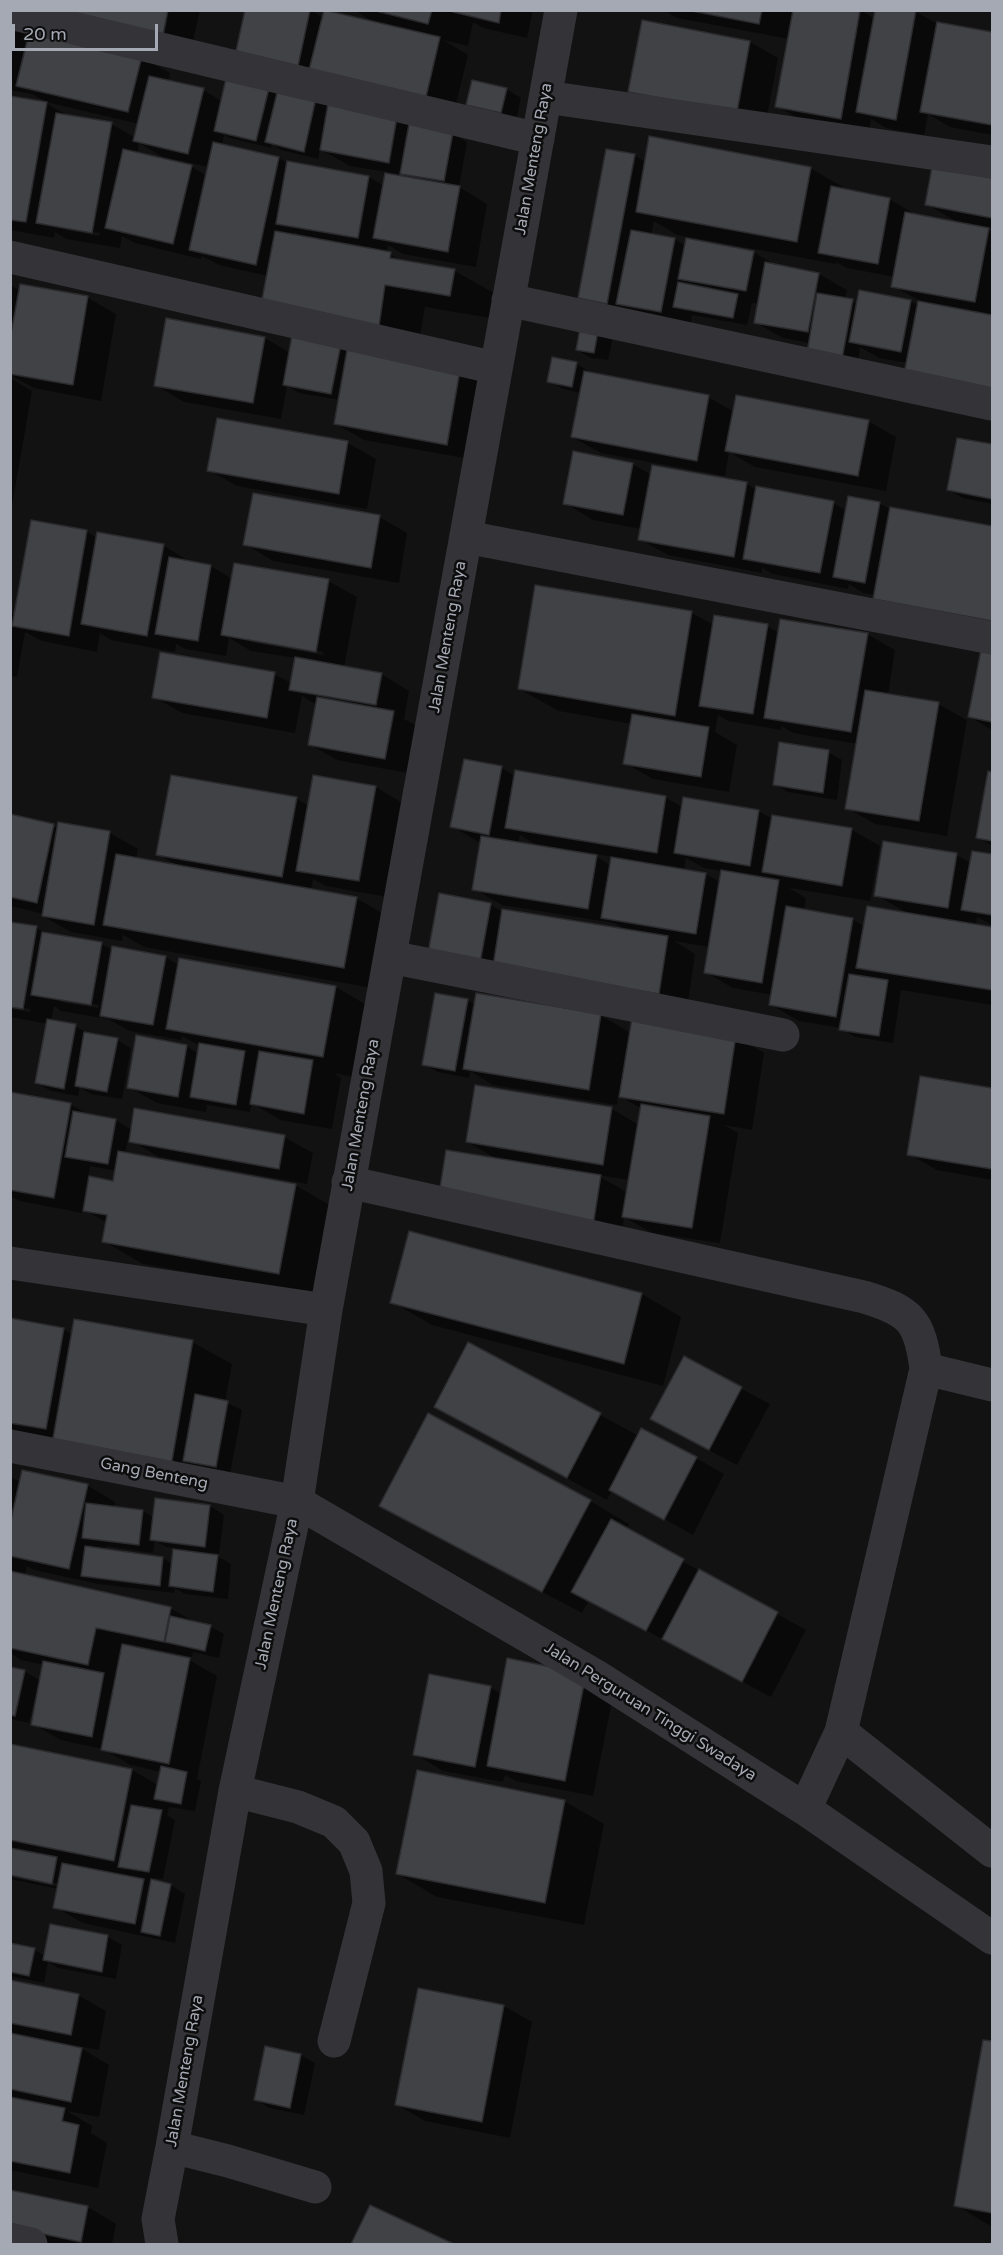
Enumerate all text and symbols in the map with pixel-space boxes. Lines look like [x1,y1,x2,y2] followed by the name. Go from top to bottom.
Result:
[15,12,160,50] scale bar
[23,23,67,45] text: 20 m
[511,82,557,236] street label: Jalan Menteng Raya
[425,560,471,714] street label: Jalan Menteng Raya
[338,1038,384,1192] street label: Jalan Menteng Raya
[98,1454,210,1494] street label: Gang Benteng
[252,1517,302,1671] street label: Jalan Menteng Raya
[540,1639,760,1785] street label: Jalan Perguruan Tinggi Swadaya
[162,1994,208,2148] street label: Jalan Menteng Raya

